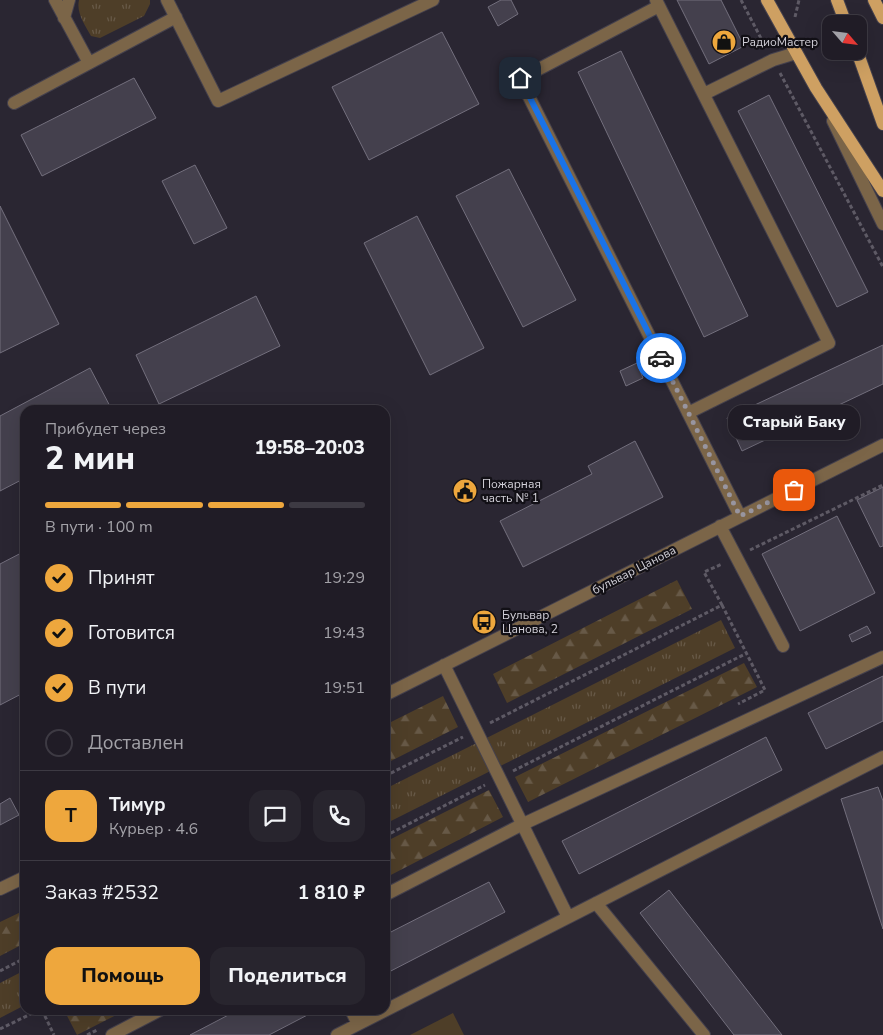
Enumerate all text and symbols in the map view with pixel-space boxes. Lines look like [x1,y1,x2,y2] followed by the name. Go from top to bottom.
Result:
[822,15,868,60] north arrow
[822,15,867,60] map controls
[711,29,737,55] shop icon: РадиоМастер
[742,34,818,50] place label: РадиоМастер
[499,57,541,99] pin
[506,64,534,92] icon: home
[636,333,686,383] courier
[647,344,675,372] icon: car
[728,405,860,440] callout: Старый Баку
[742,411,846,433] text: Старый Баку
[45,418,166,440] text: Прибудет через
[254,435,365,461] text: 19:58–20:03
[45,437,135,480] text: 2 мин
[773,469,815,511] pin
[482,476,541,506] place label: Пожарная часть № 1
[780,476,808,504] icon: bag
[452,478,478,504] public building icon: Пожарная часть № 1
[45,516,153,538] text: В пути · 100 m
[589,542,679,598] street label: бульвар Цанова
[45,564,73,592] icon: check
[88,565,155,591] text: Принят
[323,567,365,589] text: 19:29
[502,607,558,637] place label: Бульвар Цанова, 2
[471,609,497,635] bus stop icon: Бульвар Цанова, 2
[45,619,73,647] icon: check
[88,620,175,646] text: Готовится
[323,622,365,644] text: 19:43
[45,674,73,702] icon: check
[88,675,146,701] text: В пути
[323,677,365,699] text: 19:51
[88,730,184,756] text: Доставлен
[249,790,301,842] button: chat
[313,790,365,842] button: phone
[109,792,166,818] text: Тимур
[65,803,77,829] text: Т
[109,818,198,840] text: Курьер · 4.6
[45,880,159,906] text: Заказ #2532
[298,880,365,906] text: 1 810 ₽
[45,947,200,1005] button: Помощь
[210,947,365,1005] button: Поделиться

